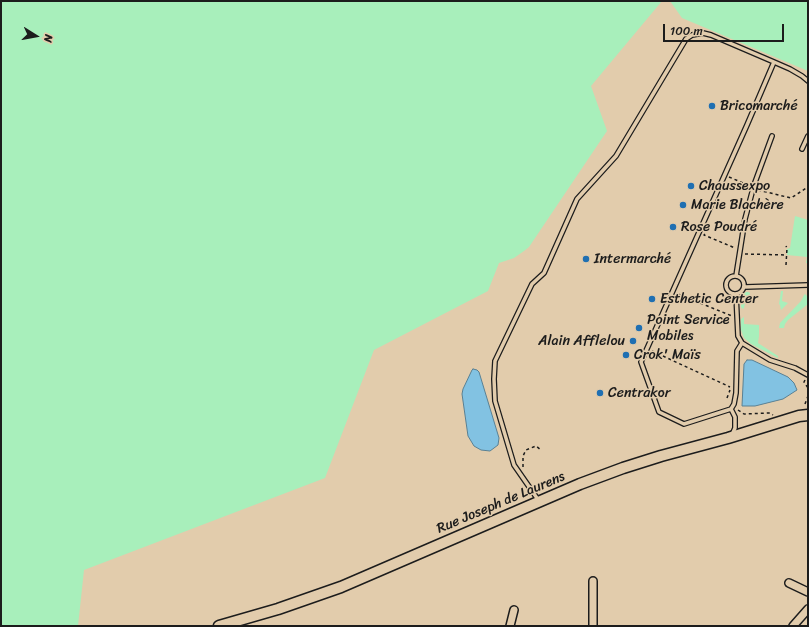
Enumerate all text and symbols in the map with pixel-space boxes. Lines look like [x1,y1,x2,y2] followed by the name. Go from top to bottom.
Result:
[16,16,56,56] north arrow
[665,16,786,42] scale bar
[670,20,703,42] text: 100 m
[38,33,58,44] text: N
[720,98,798,114] place label: Bricomarché
[707,101,717,111] marker: Bricomarché
[699,178,770,194] place label: Chaussexpo
[686,181,696,191] marker: Chaussexpo
[691,197,784,213] place label: Marie Blachère
[678,200,688,210] marker: Marie Blachère
[681,219,757,235] place label: Rose Poudré
[668,222,678,232] marker: Rose Poudré
[594,251,671,267] place label: Intermarché
[581,254,591,264] marker: Intermarché
[660,291,758,307] place label: Esthetic Center
[647,294,657,304] marker: Esthetic Center
[647,312,730,344] place label: Point Service Mobiles
[634,323,644,333] marker: Point Service Mobiles
[538,333,625,349] place label: Alain Afflelou
[628,336,638,346] marker: Alain Afflelou
[634,347,701,363] place label: Crok' Maïs
[621,350,631,360] marker: Crok' Maïs
[608,385,670,401] place label: Centrakor
[595,388,605,398] marker: Centrakor
[434,468,568,538] street label: Rue Joseph de Laurens

